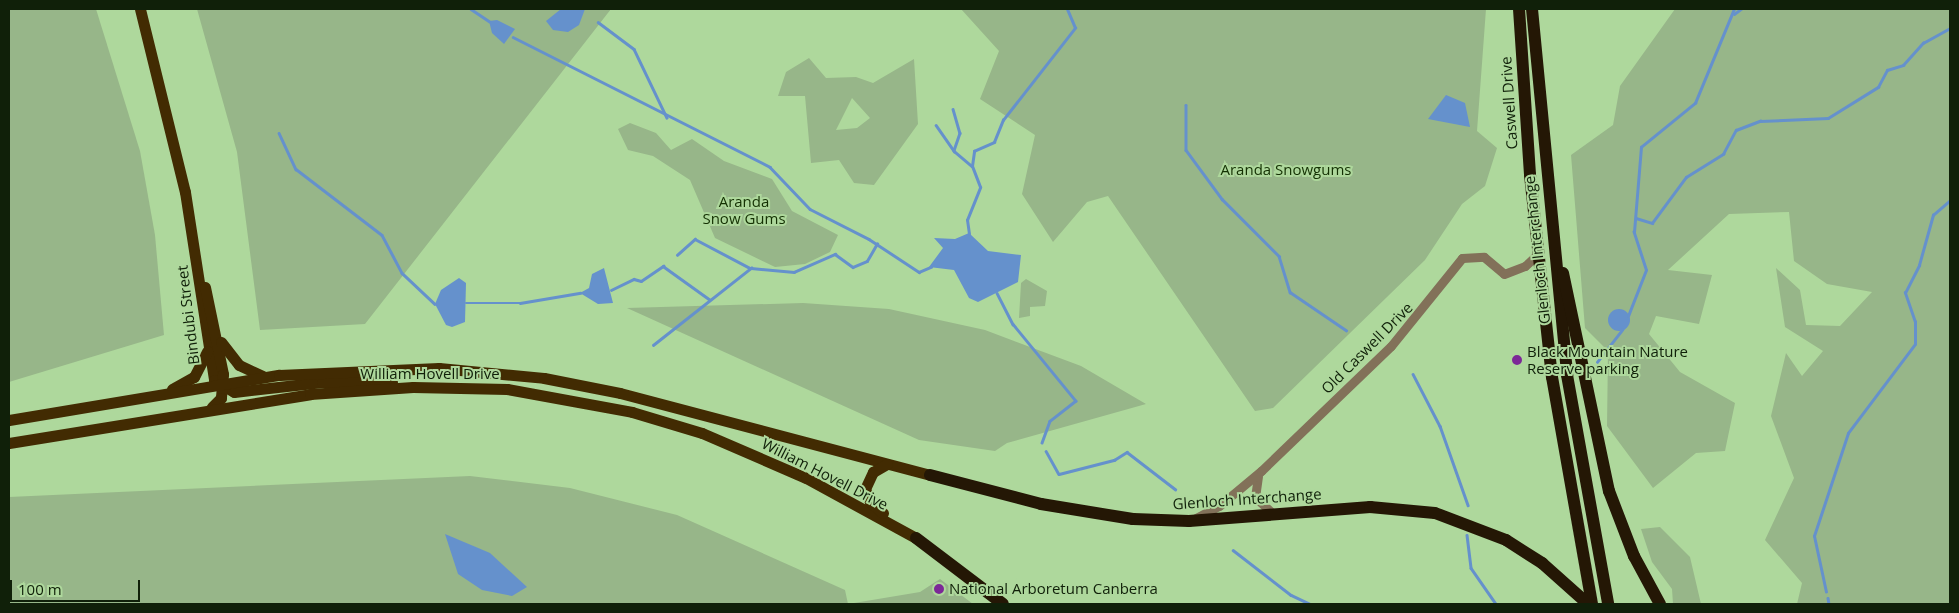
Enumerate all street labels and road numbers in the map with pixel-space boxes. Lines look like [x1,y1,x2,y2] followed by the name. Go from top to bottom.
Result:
[1497,56,1521,150] street label: Caswell Drive
[1520,175,1554,325] street label: Glenloch Interchange
[173,264,203,366] street label: Bindubi Street
[1318,299,1416,397] street label: Old Caswell Drive
[360,365,500,383] street label: William Hovell Drive
[759,434,891,514] street label: William Hovell Drive
[1172,485,1322,513] street label: Glenloch Interchange

